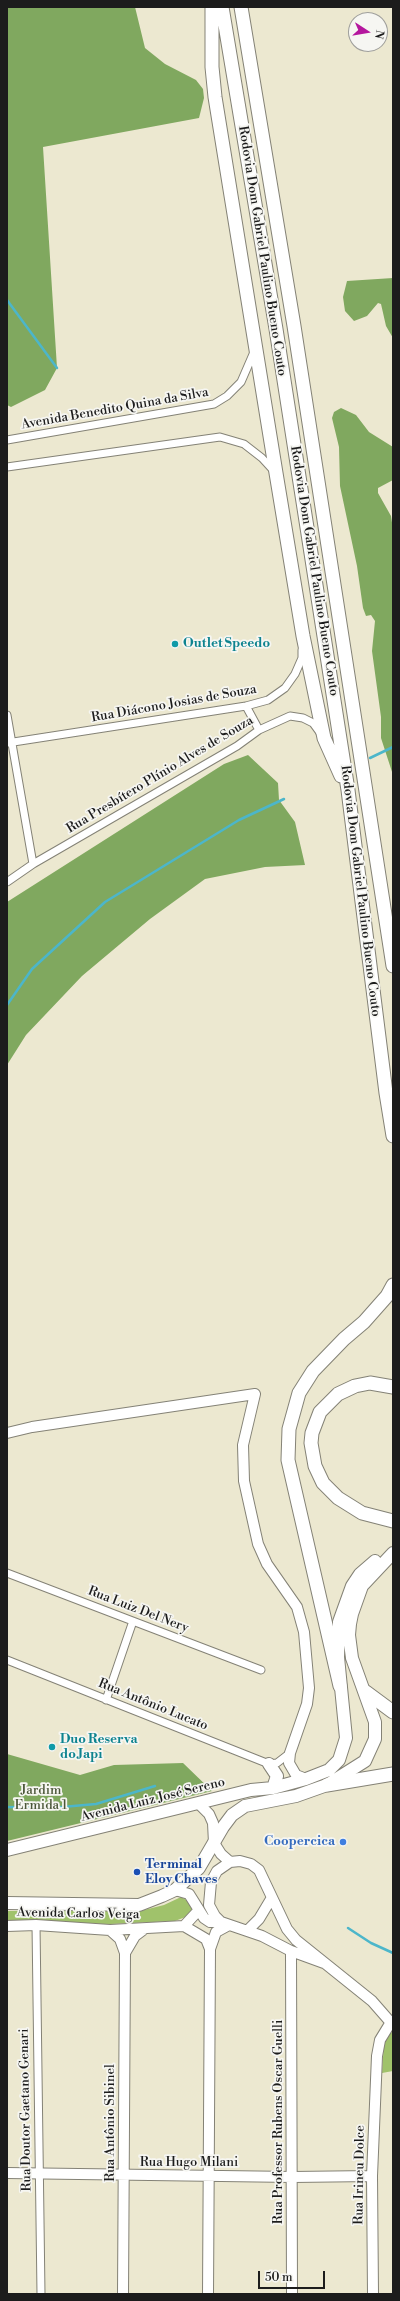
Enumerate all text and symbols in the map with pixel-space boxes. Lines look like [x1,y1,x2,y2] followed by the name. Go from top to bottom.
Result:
[348,12,388,52] north arrow
[371,29,387,40] text: N
[234,125,290,377] street label: Rodovia Dom Gabriel Paulino Bueno Couto
[20,385,210,433] street label: Avenida Benedito Quina da Silva
[286,445,342,697] street label: Rodovia Dom Gabriel Paulino Bueno Couto
[183,636,270,652] place label: Outlet Speedo
[170,639,180,649] marker: Outlet Speedo
[90,682,258,726] street label: Rua Diácono Josias de Souza
[64,713,256,837] street label: Rua Presbítero Plínio Alves de Souza
[337,764,383,1018] street label: Rodovia Dom Gabriel Paulino Bueno Couto
[85,1584,191,1636] street label: Rua Luiz Del Nery
[96,1676,210,1734] street label: Rua Antônio Lucato
[60,1732,138,1763] place label: Duo Reserva do Japi
[47,1742,57,1752] marker: Duo Reserva do Japi
[79,1775,227,1825] street label: Avenida Luiz José Sereno
[15,1783,67,1814] park label: Jardim Ermida 1
[264,1834,335,1850] place label: Coopercica
[338,1837,348,1847] marker: Coopercica
[145,1857,217,1888] place label: Terminal Eloy Chaves
[132,1867,142,1877] marker: Terminal Eloy Chaves
[17,1905,139,1923] street label: Avenida Carlos Veiga
[271,2020,287,2224] street label: Rua Professor Rubens Oscar Guelli
[17,2028,35,2192] street label: Rua Doutor Gaetano Genari
[103,2064,119,2182] street label: Rua Antônio Sibinel
[351,2125,369,2225] street label: Rua Irineu Dolce
[140,2155,238,2171] street label: Rua Hugo Milani
[260,2263,327,2289] scale bar
[265,2270,293,2285] text: 50 m

